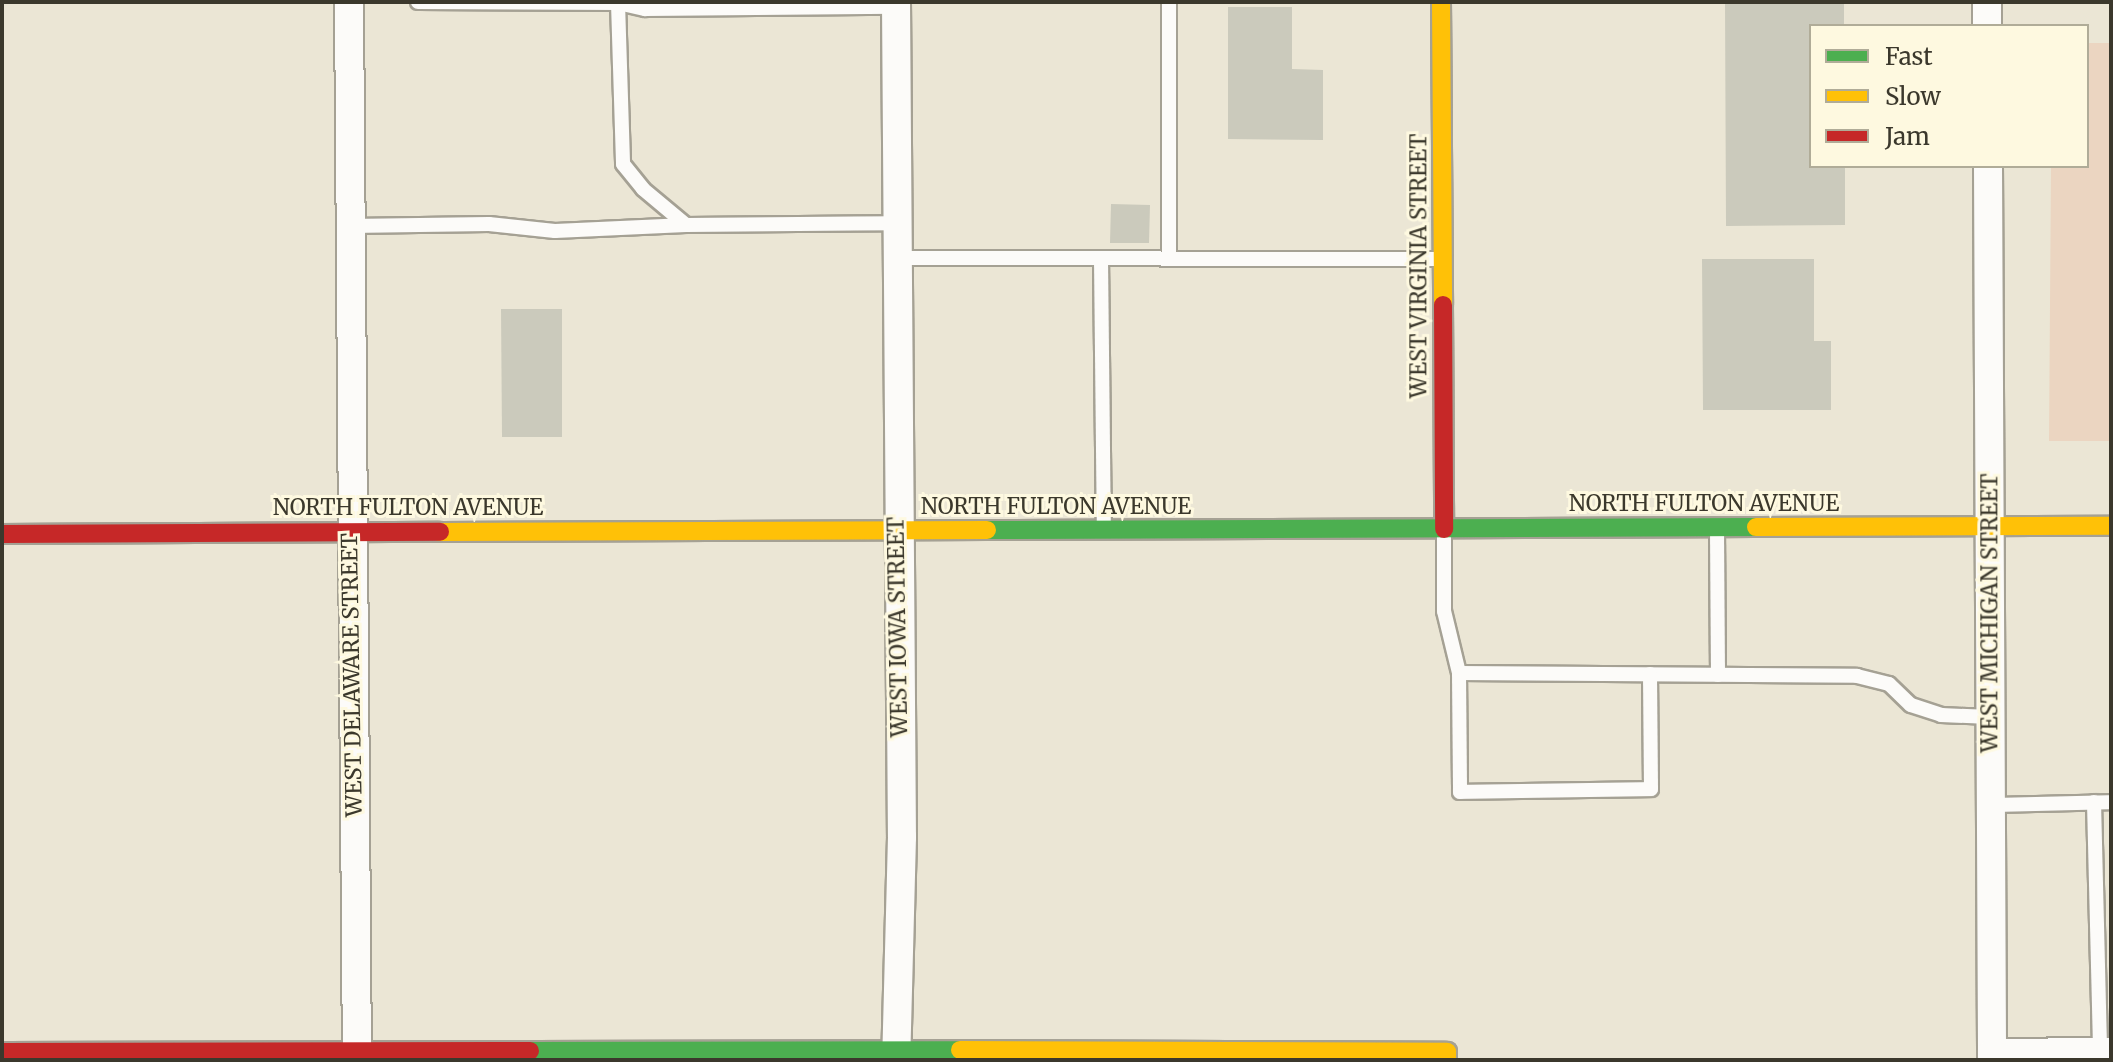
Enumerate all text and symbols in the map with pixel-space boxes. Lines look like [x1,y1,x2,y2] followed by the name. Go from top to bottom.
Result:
[1809,24,2089,168] legend
[1885,41,1933,72] text: Fast
[1885,81,1941,112] text: Slow
[1885,121,1930,152] text: Jam
[1406,134,1432,398] street label: WEST VIRGINIA STREET
[1977,473,2003,753] street label: WEST MICHIGAN STREET
[1569,491,1839,517] street label: NORTH FULTON AVENUE
[921,494,1191,520] street label: NORTH FULTON AVENUE
[273,495,543,521] street label: NORTH FULTON AVENUE
[883,517,913,737] street label: WEST IOWA STREET
[336,533,368,817] street label: WEST DELAWARE STREET

